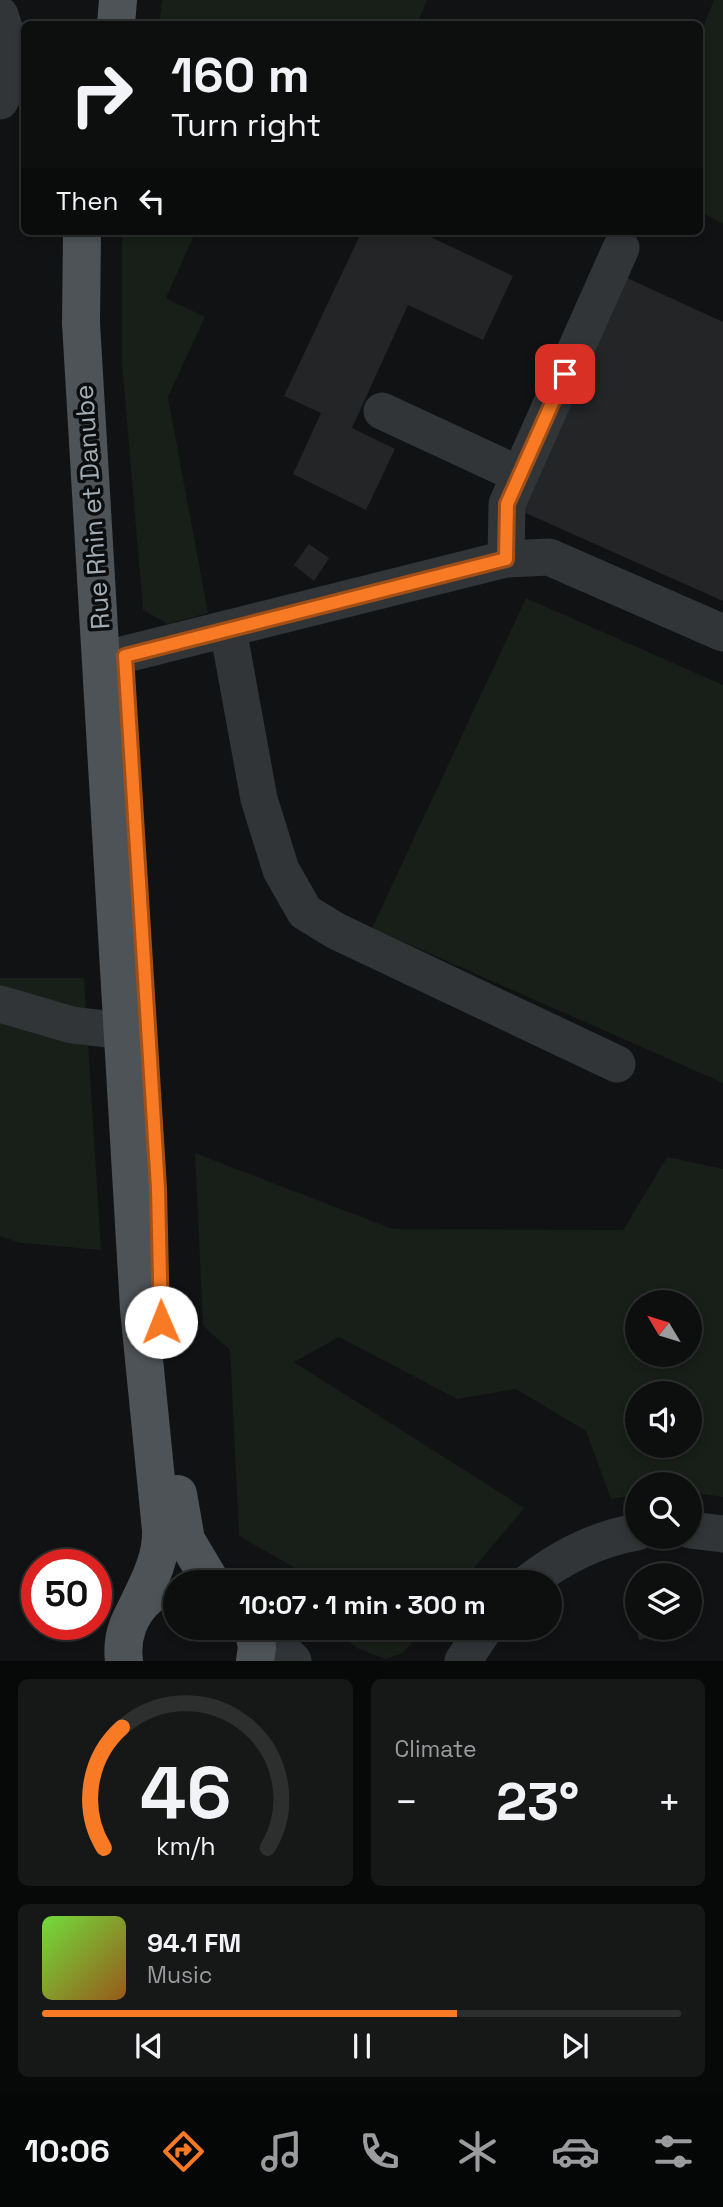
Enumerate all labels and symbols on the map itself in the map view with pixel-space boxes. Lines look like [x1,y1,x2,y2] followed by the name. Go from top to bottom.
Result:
[535,344,595,404] pin
[66,384,118,630] street label: Rue Rhin et Danube
[124,1285,198,1359] position arrow
[625,1290,702,1367] north arrow
[21,1549,112,1640] speed limit sign: 50

